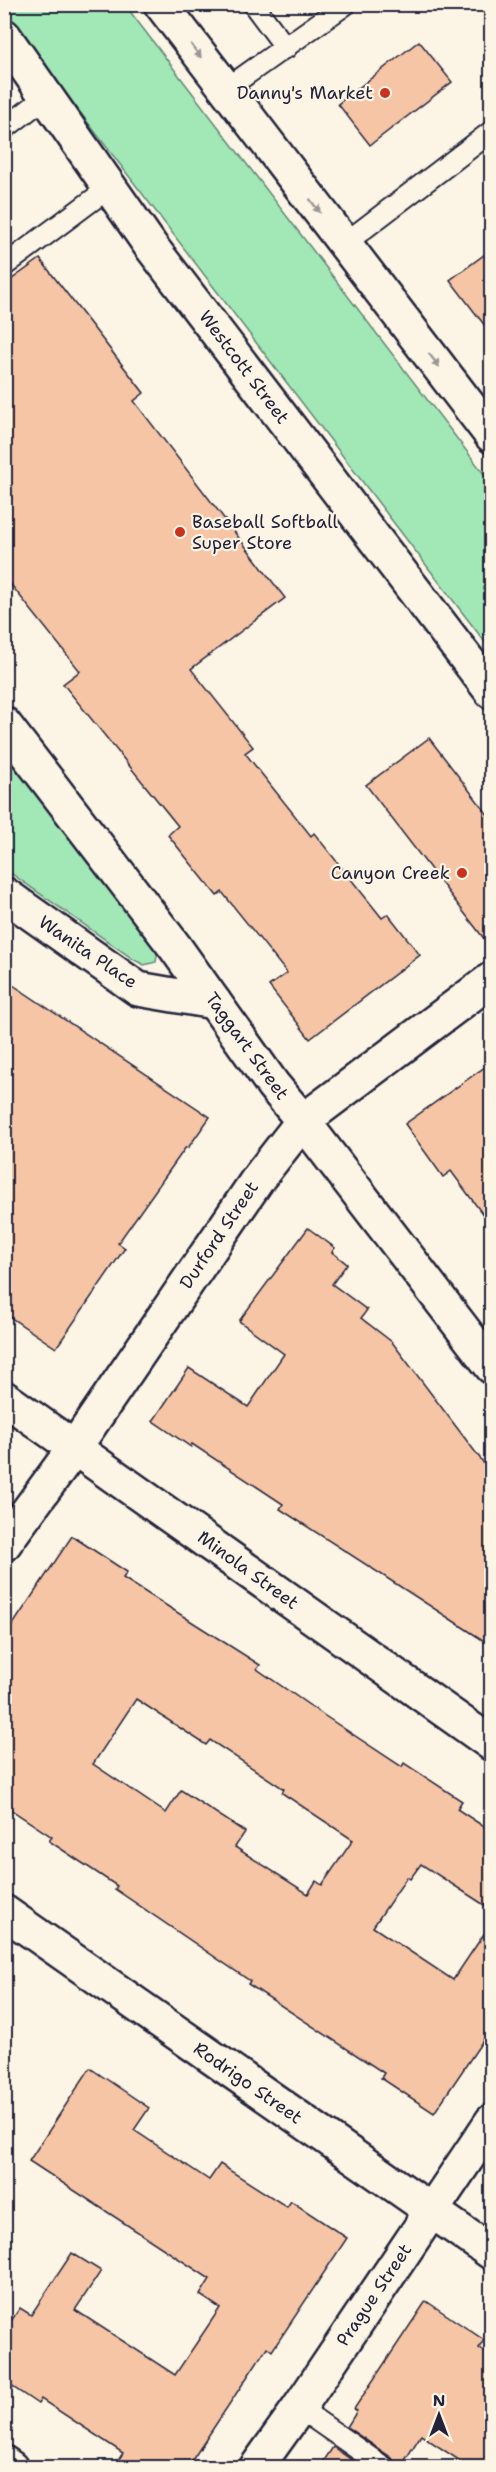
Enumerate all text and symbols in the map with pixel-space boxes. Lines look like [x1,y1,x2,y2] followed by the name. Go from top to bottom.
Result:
[190,43,203,59] one-way arrow
[237,81,373,105] place label: Danny's Market
[378,86,392,100] marker: Danny's Market
[308,198,321,214] one-way arrow
[193,305,295,429] street label: Westcott Street
[427,353,439,368] one-way arrow
[192,510,339,555] place label: Baseball Softball Super Store
[173,525,187,539] marker: Baseball Softball Super Store
[331,861,450,885] place label: Canyon Creek
[455,866,469,880] marker: Canyon Creek
[34,910,142,994] street label: Wanita Place
[200,987,294,1105] street label: Taggart Street
[174,1176,264,1294] street label: Durford Street
[193,1525,303,1615] street label: Minola Street
[189,2037,307,2129] street label: Rodrigo Street
[331,2239,417,2351] street label: Prague Street
[409,2385,469,2445] north arrow
[433,2390,445,2411] text: N

